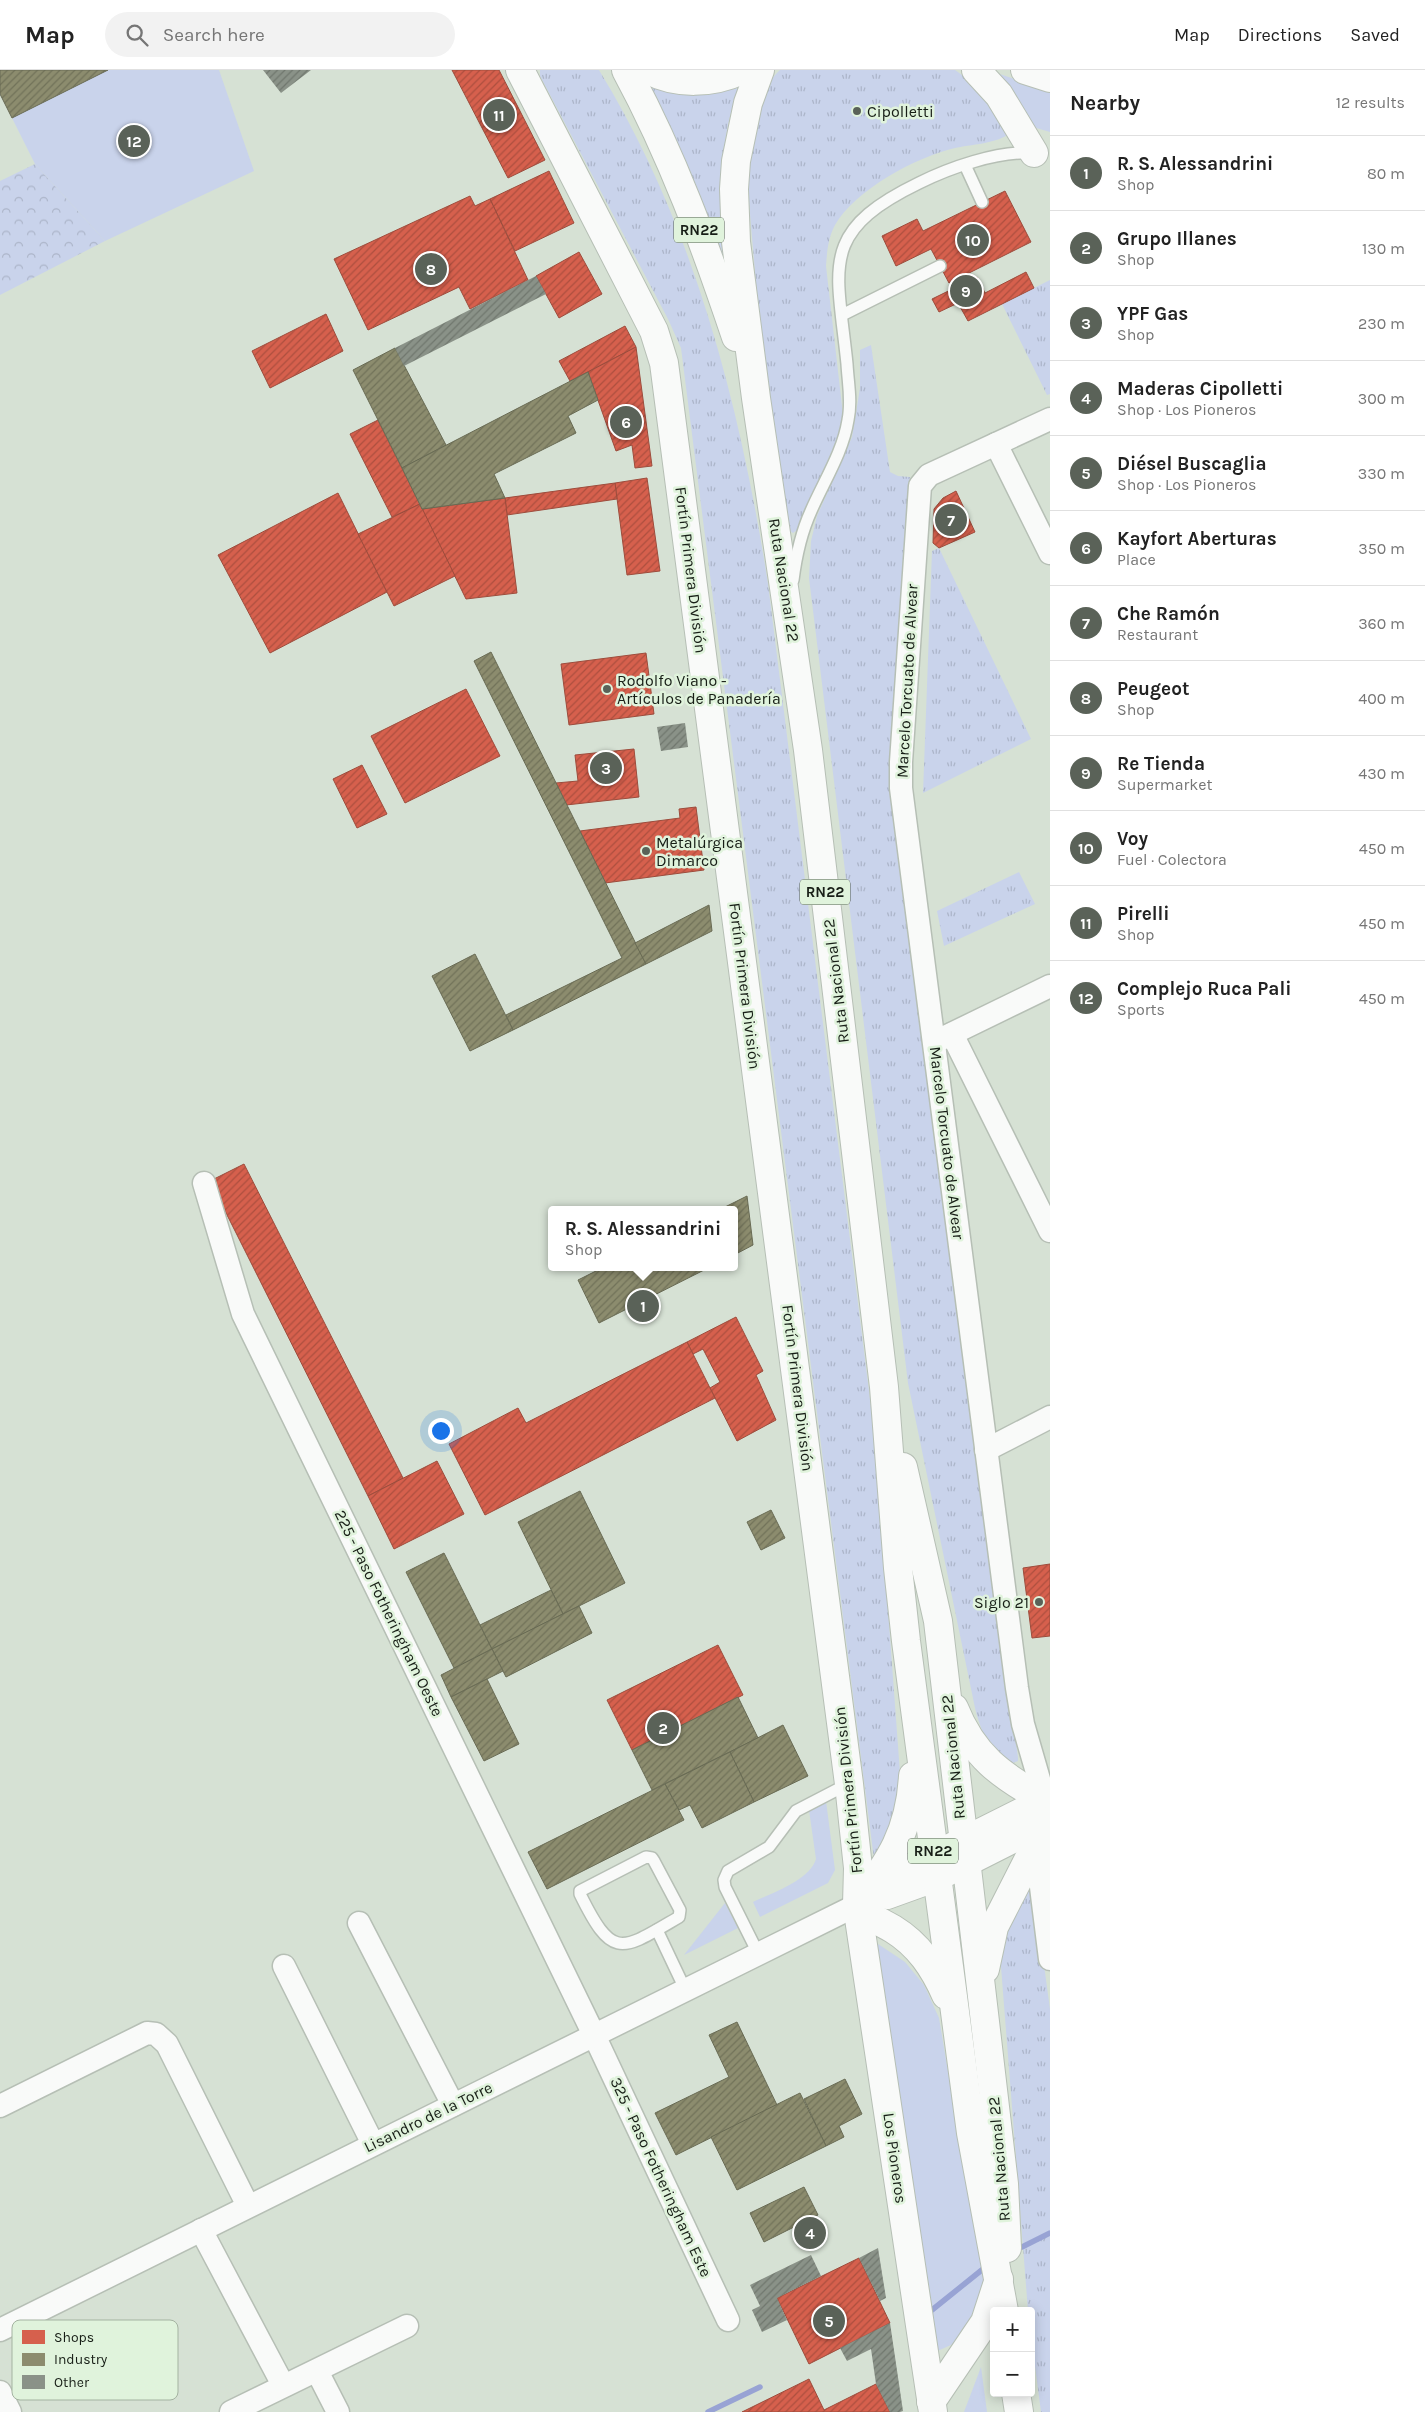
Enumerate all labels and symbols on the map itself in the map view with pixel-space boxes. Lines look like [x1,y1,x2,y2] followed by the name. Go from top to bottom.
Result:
[483,96,515,134] pin: 11
[867,102,934,121] place label: Cipolletti
[851,105,863,117] marker: Cipolletti
[118,122,150,160] pin: 12
[674,218,724,242] road number: RN22
[957,221,989,259] pin: 10
[415,250,447,288] pin: 8
[950,272,982,310] pin: 9
[610,403,642,441] pin: 6
[671,486,711,654] street label: Fortín Primera División
[935,501,967,539] pin: 7
[765,517,803,643] street label: Ruta Nacional 22
[892,583,922,778] street label: Marcelo Torcuato de Alvear
[617,671,781,708] place label: Rodolfo Viano - Artículos de Panadería
[601,683,613,695] marker: Rodolfo Viano - Artículos de Panadería
[590,749,622,787] pin: 3
[656,833,743,870] place label: Metalúrgica Dimarco
[640,845,652,857] marker: Metalúrgica Dimarco
[800,880,850,904] road number: RN22
[725,902,765,1070] street label: Fortín Primera División
[819,918,853,1044] street label: Ruta Nacional 22
[926,1045,968,1241] street label: Marcelo Torcuato de Alvear
[627,1287,659,1325] pin: 1
[778,1304,818,1472] street label: Fortín Primera División
[428,1418,454,1444] your location
[331,1507,447,1719] street label: 225 - Paso Fotheringham Oeste
[974,1593,1029,1612] place label: Siglo 21
[1033,1596,1045,1608] marker: Siglo 21
[937,1694,969,1820] street label: Ruta Nacional 22
[830,1706,866,1874] street label: Fortín Primera División
[647,1709,679,1747] pin: 2
[908,1838,958,1864] road number: RN22
[606,2074,716,2280] street label: 325 - Paso Fotheringham Este
[361,2078,495,2156] street label: Lisandro de la Torre
[984,2096,1014,2222] street label: Ruta Nacional 22
[879,2111,911,2205] street label: Los Pioneros
[794,2214,826,2252] pin: 4
[813,2302,845,2340] pin: 5
[12,2320,178,2400] legend
[54,2329,94,2346] text: Shops
[54,2351,108,2368] text: Industry
[54,2374,90,2391] text: Other

